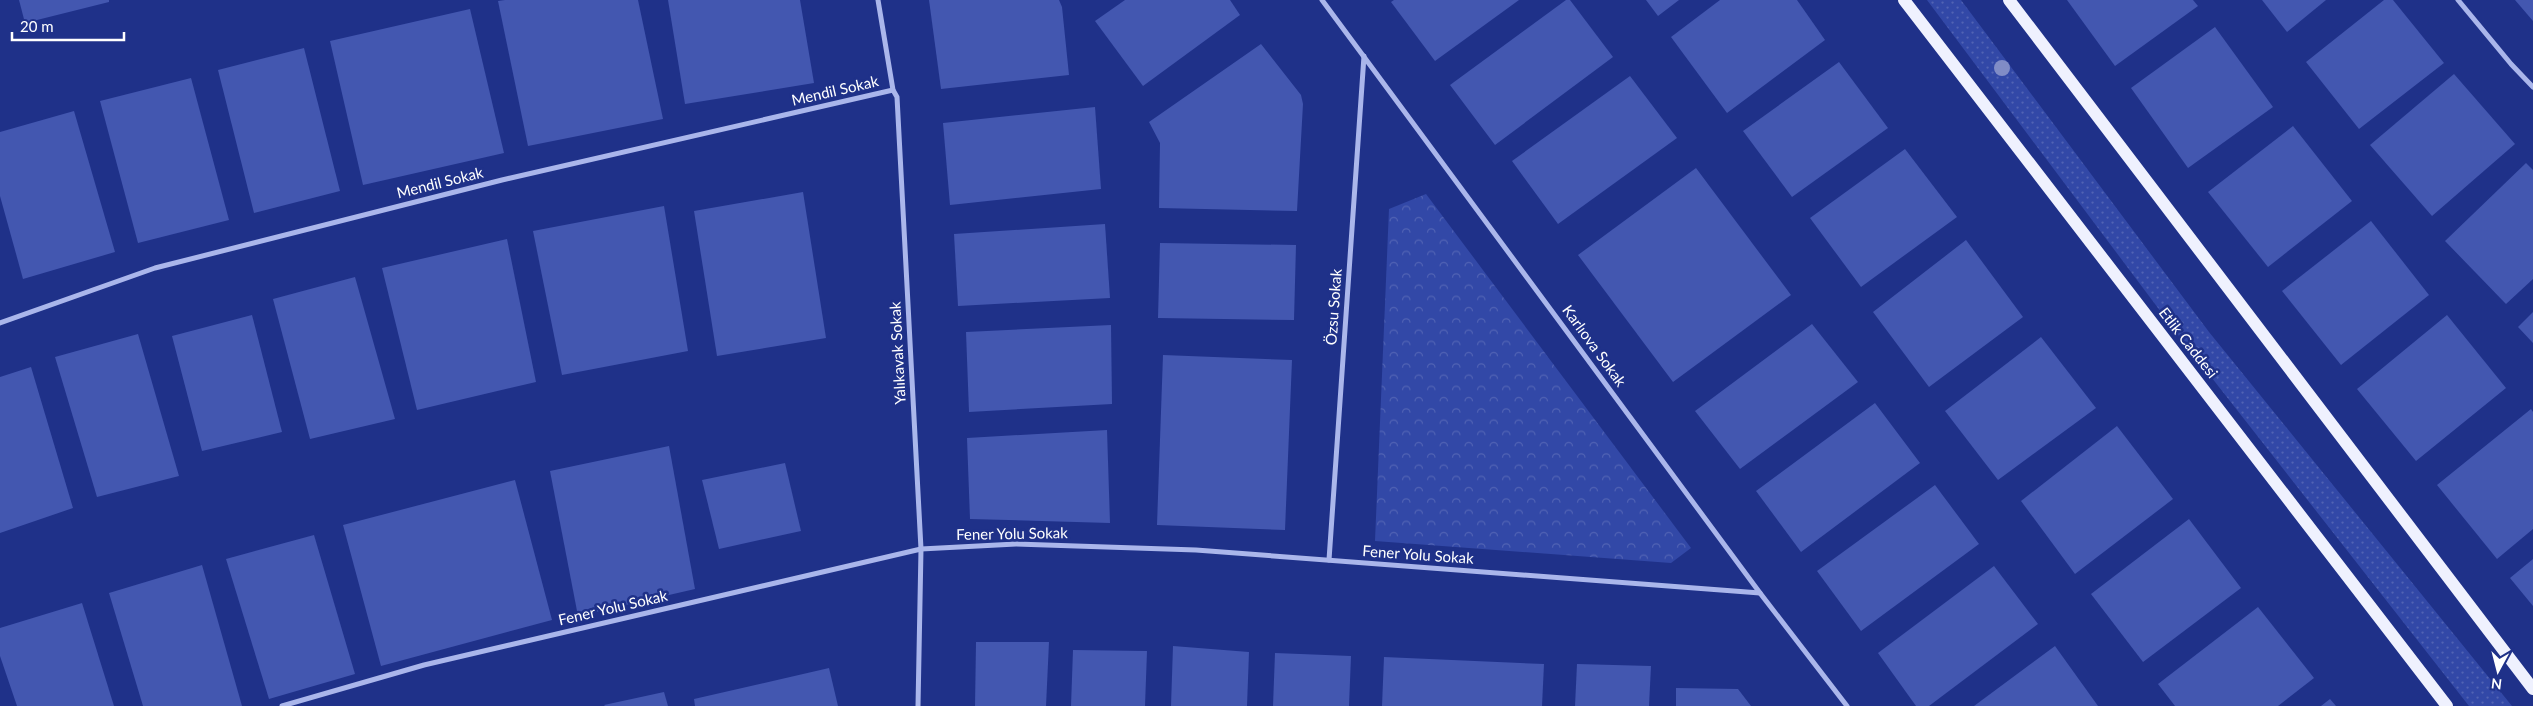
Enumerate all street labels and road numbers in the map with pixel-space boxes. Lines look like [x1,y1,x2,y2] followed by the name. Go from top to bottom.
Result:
[790,71,880,109] street label: Mendil Sokak
[395,162,485,201] street label: Mendil Sokak
[1321,268,1345,346] street label: Özsu Sokak
[885,301,909,405] street label: Yalıkavak Sokak
[1559,301,1631,390] street label: Karlıova Sokak
[2156,304,2222,381] street label: Etlik Caddesi
[956,523,1068,543] street label: Fener Yolu Sokak
[1362,541,1475,567] street label: Fener Yolu Sokak
[556,586,670,628] street label: Fener Yolu Sokak

